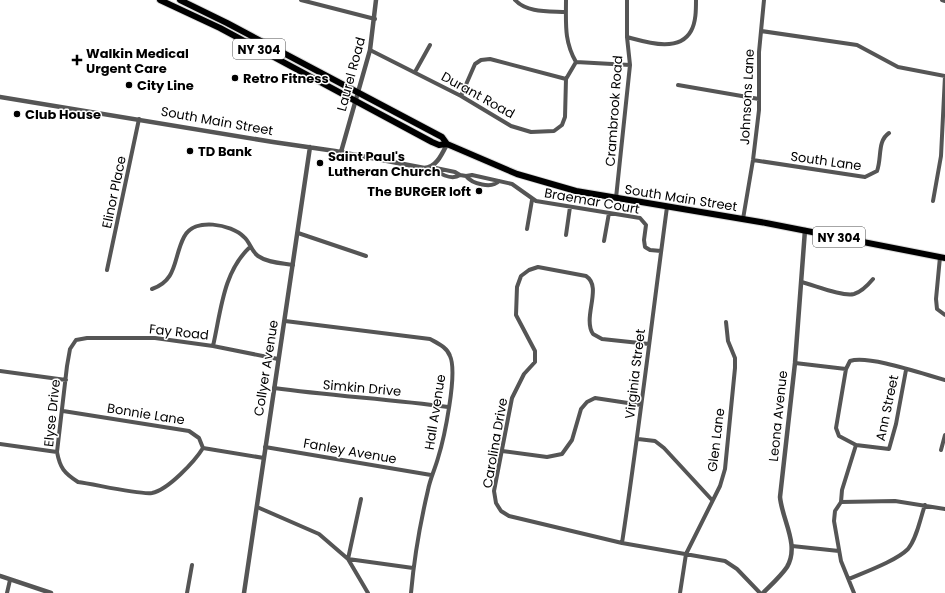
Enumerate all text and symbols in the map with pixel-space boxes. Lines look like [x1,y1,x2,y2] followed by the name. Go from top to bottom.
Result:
[332,35,370,113] street label: Laurel Road
[233,39,285,59] road number: NY 304
[86,44,189,78] place label: Walkin Medical Urgent Care
[735,48,759,146] street label: Johnsons Lane
[71,54,83,66] marker: Walkin Medical Urgent Care
[601,55,627,167] street label: Crambrook Road
[438,67,518,123] street label: Durant Road
[243,69,329,88] place label: Retro Fitness
[230,73,240,83] marker: Retro Fitness
[137,76,194,95] place label: City Line
[124,80,134,90] marker: City Line
[159,102,275,140] street label: South Main Street
[25,105,101,124] place label: Club House
[12,109,22,119] marker: Club House
[198,142,252,161] place label: TD Bank
[185,146,195,156] marker: TD Bank
[328,147,441,181] place label: Saint Paul's Lutheran Church
[789,147,863,175] street label: South Lane
[97,154,131,230] street label: Elinor Place
[315,158,325,168] marker: Saint Paul's Lutheran Church
[623,180,739,216] street label: South Main Street
[367,182,471,201] place label: The BURGER loft
[543,183,641,219] street label: Braemar Court
[474,186,484,196] marker: The BURGER loft
[813,227,865,247] road number: NY 304
[249,318,283,418] street label: Collyer Avenue
[148,319,210,345] street label: Fay Road
[620,328,650,420] street label: Virginia Street
[764,370,792,462] street label: Leona Avenue
[420,373,450,451] street label: Hall Avenue
[871,373,903,443] street label: Ann Street
[322,375,402,401] street label: Simkin Drive
[39,378,65,448] street label: Elyse Drive
[478,396,512,490] street label: Carolina Drive
[106,398,186,430] street label: Bonnie Lane
[703,407,729,473] street label: Glen Lane
[302,433,398,469] street label: Fanley Avenue

